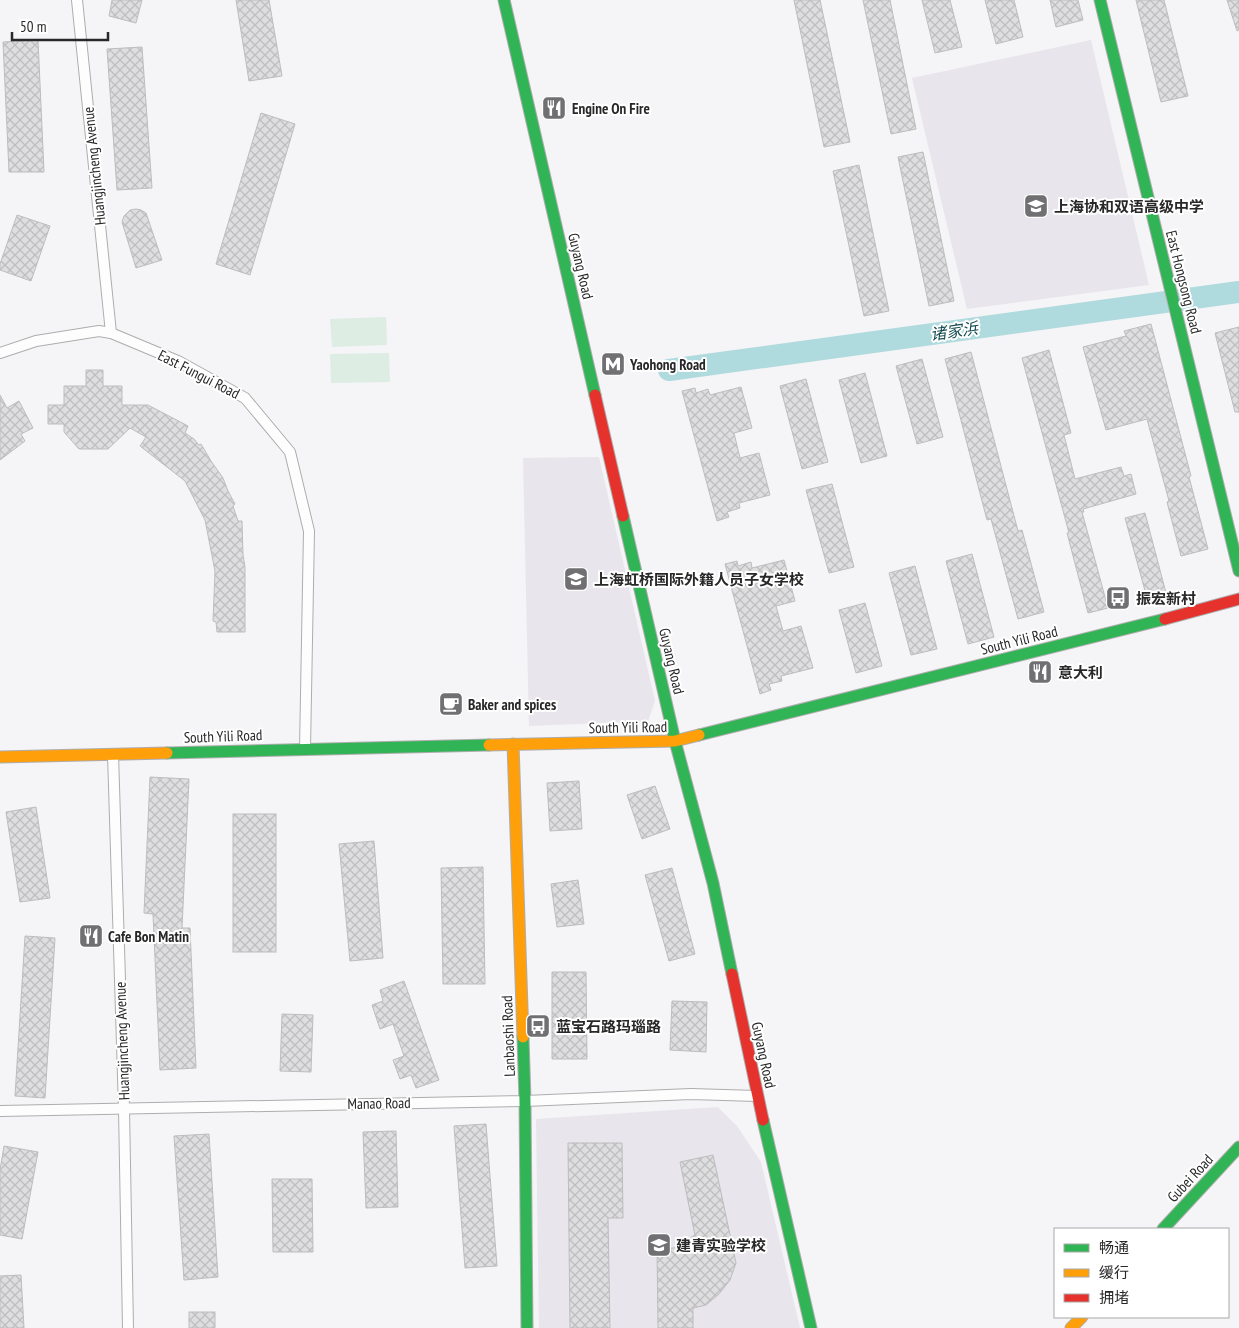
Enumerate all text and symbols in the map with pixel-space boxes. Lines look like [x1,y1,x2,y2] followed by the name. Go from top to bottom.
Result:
[12,10,109,42] scale bar
[20,17,46,36] text: 50 m
[541,95,567,121] restaurant icon: Engine On Fire
[572,99,650,118] place label: Engine On Fire
[78,106,110,226] street label: Huangjincheng Avenue
[1023,193,1049,219] school or university icon: 上海协和双语高级中学
[1054,197,1204,216] place label: 上海协和双语高级中学
[1162,228,1206,336] street label: East Hongsong Road
[564,231,598,301] street label: Guyang Road
[929,317,981,344] water label: 诸家浜
[155,345,243,403] street label: East Fungui Road
[600,351,626,377] metro station icon: Yaohong Road
[629,355,706,374] place label: Yaohong Road
[563,566,589,592] school or university icon: 上海虹桥国际外籍人员子女学校
[594,570,804,589] place label: 上海虹桥国际外籍人员子女学校
[1105,585,1131,611] bus stop icon: 振宏新村
[1136,589,1196,608] place label: 振宏新村
[979,621,1059,659] street label: South Yili Road
[655,626,689,696] street label: Guyang Road
[1027,659,1053,685] restaurant icon: 意大利
[1058,663,1103,682] place label: 意大利
[438,691,464,717] cafe icon: Baker and spices
[468,695,556,714] place label: Baker and spices
[589,717,667,737] street label: South Yili Road
[183,725,263,747] street label: South Yili Road
[78,923,104,949] restaurant icon: Cafe Bon Matin
[108,927,189,946] place label: Cafe Bon Matin
[110,981,134,1101] street label: Huangjincheng Avenue
[497,995,519,1077] street label: Lanbaoshi Road
[525,1013,551,1039] bus stop icon: 蓝宝石路玛瑙路
[556,1017,661,1036] place label: 蓝宝石路玛瑙路
[748,1020,780,1090] street label: Guyang Road
[347,1093,411,1113] street label: Manao Road
[1163,1150,1217,1206] street label: Gubei Road
[1054,1228,1229,1318] legend
[646,1232,672,1258] school or university icon: 建青实验学校
[676,1236,766,1255] place label: 建青实验学校
[1099,1238,1129,1257] text: 畅通
[1099,1263,1129,1282] text: 缓行
[1099,1288,1129,1307] text: 拥堵

